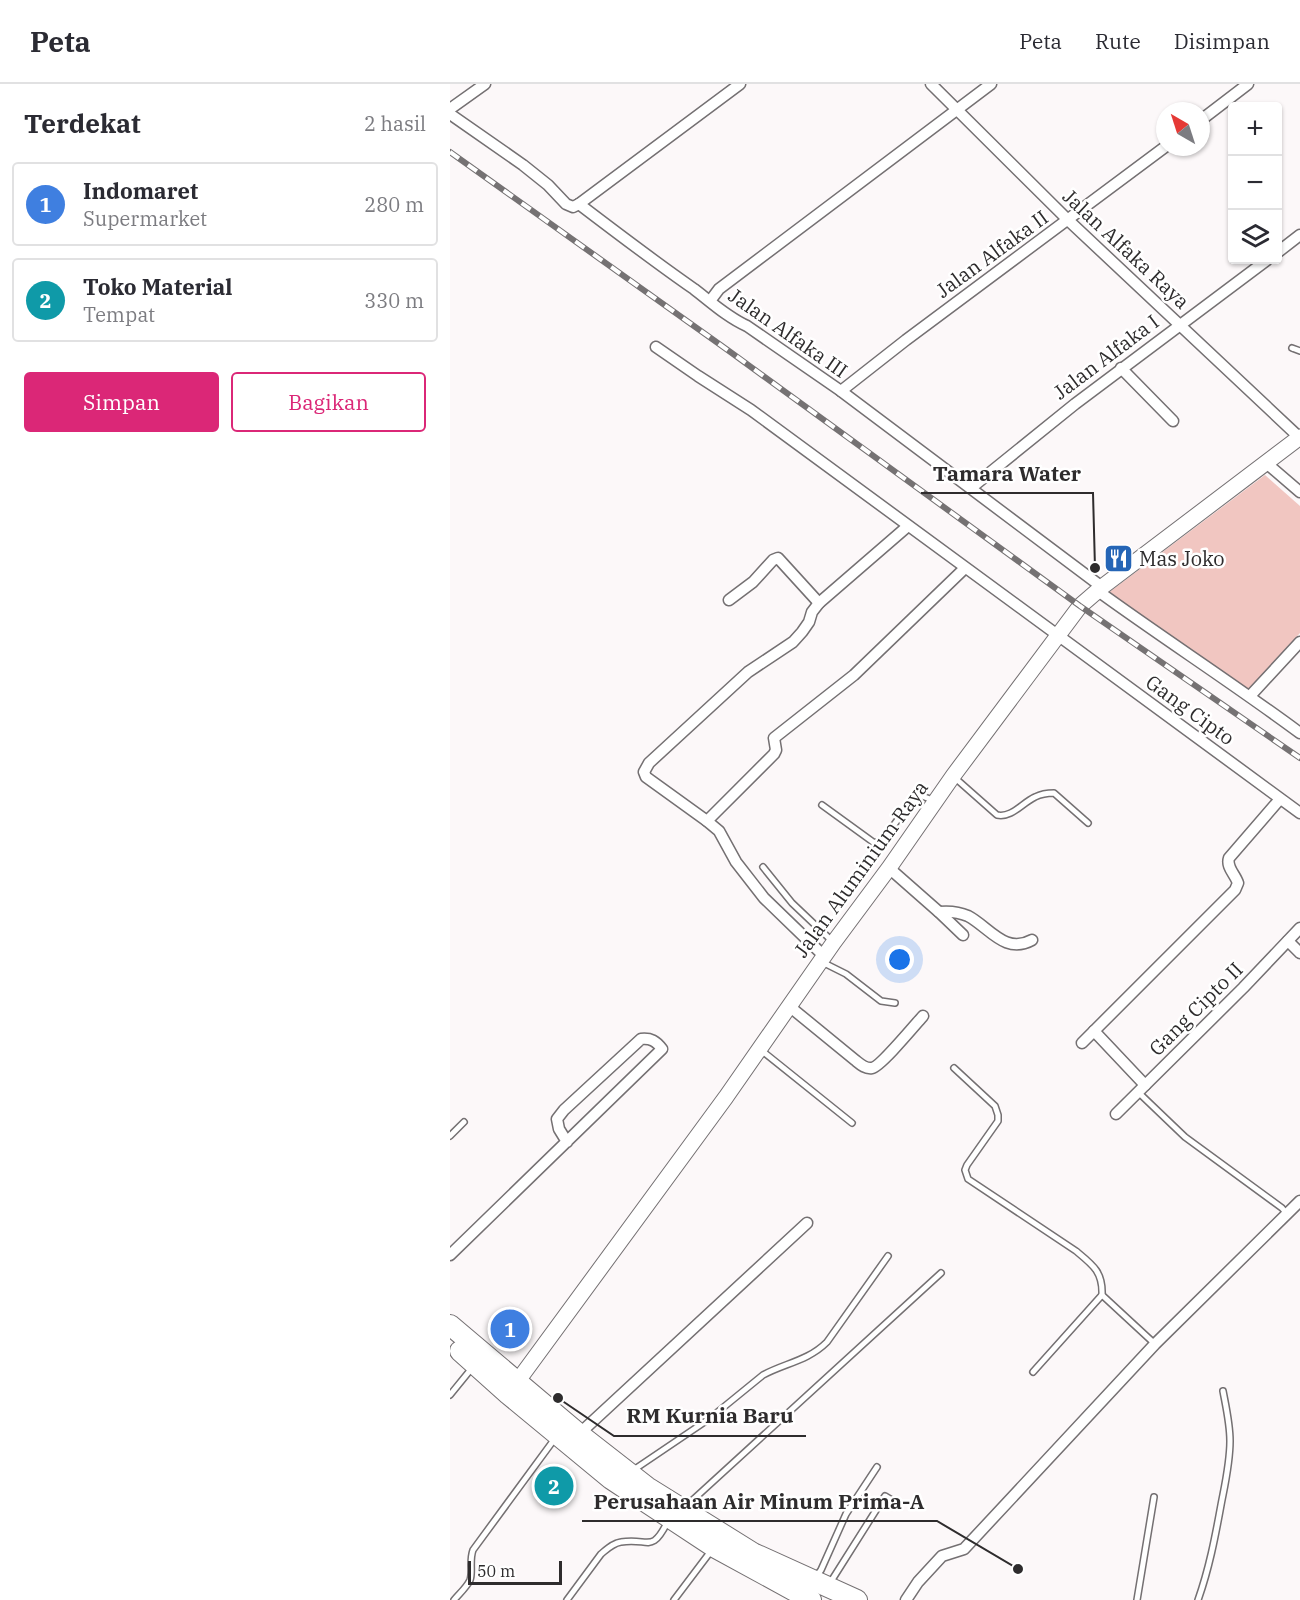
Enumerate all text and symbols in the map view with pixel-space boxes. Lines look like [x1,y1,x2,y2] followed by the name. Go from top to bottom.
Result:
[30,23,91,60] text: Peta
[1019,27,1062,55] text: Peta
[1095,27,1141,55] text: Rute
[1174,27,1270,55] text: Disimpan
[1156,102,1210,156] north arrow
[1228,102,1282,264] map controls
[1228,102,1282,156] button: +
[24,106,141,140] text: Terdekat
[364,110,426,137] text: 2 hasil
[1228,156,1282,210] button: −
[83,176,198,205] text: Indomaret
[1057,183,1196,315] street label: Jalan Alfaka Raya
[40,191,52,218] text: 1
[364,191,424,218] text: 280 m
[930,204,1053,304] street label: Jalan Alfaka II
[83,205,207,232] text: Supermarket
[1228,210,1282,264] button: layers
[83,272,233,301] text: Toko Material
[723,281,853,384] street label: Jalan Alfaka III
[40,287,52,314] text: 2
[364,287,424,314] text: 330 m
[83,301,155,328] text: Tempat
[1047,308,1164,405] street label: Jalan Alfaka I
[24,372,219,432] button: Simpan
[231,372,426,432] button: Bagikan
[921,454,1093,493] callout: Tamara Water
[933,459,1082,487] text: Tamara Water
[1102,543,1134,575] restaurant icon: Mas Joko
[1139,545,1225,572] place label: Mas Joko
[1140,668,1240,751] street label: Gang Cipto
[787,775,934,962] street label: Jalan Aluminium Raya
[885,945,914,974] your location
[1143,956,1248,1061] street label: Gang Cipto II
[490,1306,530,1352] pin: 1
[614,1397,806,1436] callout: RM Kurnia Baru
[626,1401,794,1429] text: RM Kurnia Baru
[534,1464,574,1508] pin: 2
[582,1482,937,1521] callout: Perusahaan Air Minum Prima-A
[594,1487,925,1515] text: Perusahaan Air Minum Prima-A
[468,1558,562,1586] scale bar
[477,1561,515,1581] text: 50 m

